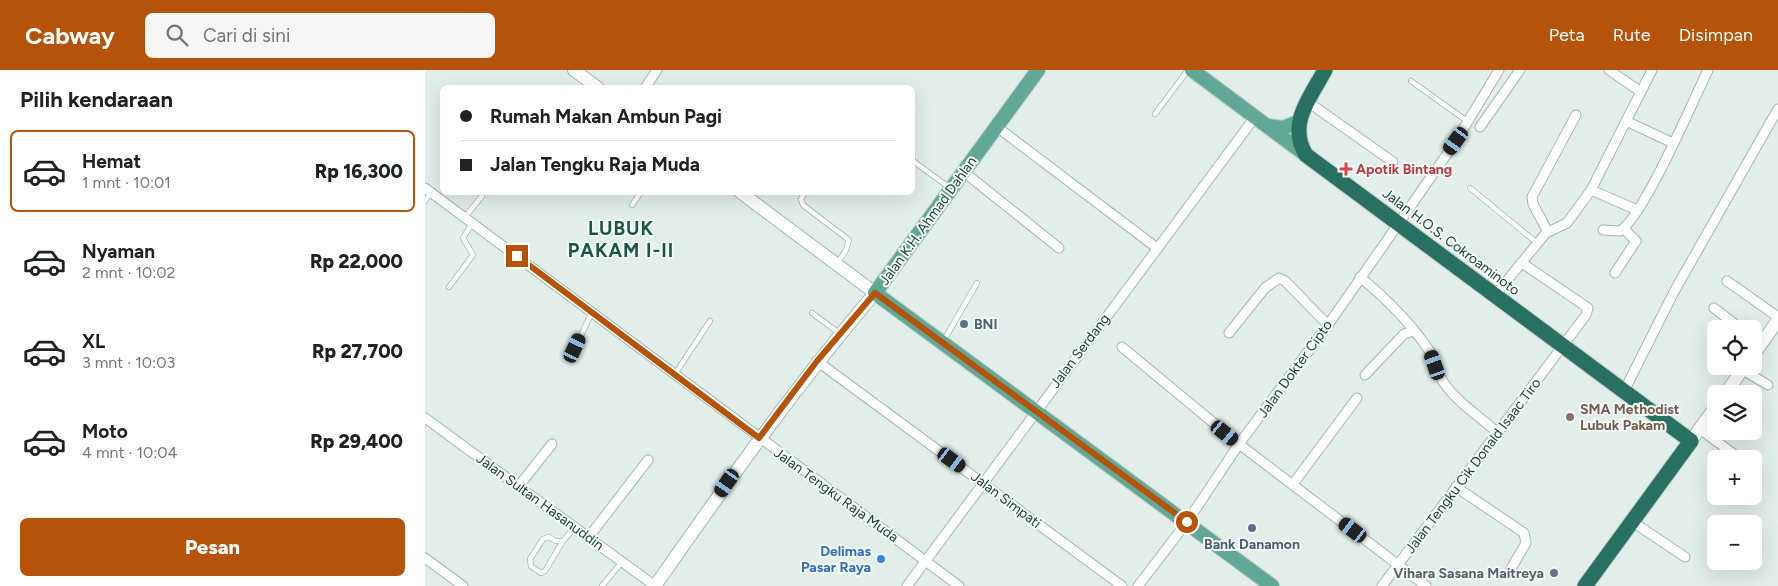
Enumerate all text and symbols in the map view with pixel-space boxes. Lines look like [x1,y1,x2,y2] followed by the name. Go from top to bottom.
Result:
[145,13,495,58] search box
[25,21,115,50] text: Cabway
[163,21,191,49] icon: search
[203,24,290,47] text: Cari di sini
[1549,24,1585,46] text: Peta
[1613,24,1651,46] text: Rute
[1679,24,1753,46] text: Disimpan
[20,86,173,113] text: Pilih kendaraan
[490,105,722,128] text: Rumah Makan Ambun Pagi
[1441,124,1470,158] car
[22,149,67,194] icon: car
[82,150,141,173] text: Hemat
[490,153,700,176] text: Jalan Tengku Raja Muda
[876,153,980,289] street label: Jalan K.H. Ahmad Dahlan
[315,160,403,183] text: Rp 16,300
[1356,161,1452,178] place label: Apotik Bintang
[1340,163,1352,175] marker: Apotik Bintang
[82,173,171,192] text: 1 mnt · 10:01
[1379,185,1523,299] street label: Jalan H.O.S. Cokroaminoto
[568,217,674,262] district label: LUBUK PAKAM I-II
[22,239,67,284] icon: car
[82,240,155,263] text: Nyaman
[506,245,528,267] route end
[310,250,403,273] text: Rp 22,000
[82,263,176,282] text: 2 mnt · 10:02
[1047,311,1113,391] street label: Jalan Serdang
[974,316,997,333] place label: BNI
[1254,317,1336,421] street label: Jalan Dokter Cipto
[958,318,970,330] marker: BNI
[1707,320,1762,570] map controls
[1707,320,1762,375] button: locate
[22,329,67,374] icon: car
[82,330,105,353] text: XL
[561,331,588,365] car
[312,340,403,363] text: Rp 27,700
[1423,348,1446,382] car
[82,353,175,372] text: 3 mnt · 10:03
[1402,375,1544,557] street label: Jalan Tengku Cik Donald Isaac Tiro
[1707,385,1762,440] button: layers
[1580,401,1680,434] place label: SMA Methodist Lubuk Pakam
[1564,411,1576,423] marker: SMA Methodist Lubuk Pakam
[1208,418,1241,448] car
[22,419,67,464] icon: car
[82,420,128,443] text: Moto
[310,430,403,453] text: Rp 29,400
[82,443,178,462] text: 4 mnt · 10:04
[770,444,902,546] street label: Jalan Tengku Raja Muda
[935,445,968,475] car
[473,450,607,554] street label: Jalan Sultan Hasanuddin
[1707,450,1762,505] button: +
[712,466,741,500] car
[968,468,1044,532] street label: Jalan Simpati
[1176,511,1198,533] route start
[1336,515,1369,545] car
[1707,515,1762,570] button: −
[20,518,405,576] button: Pesan
[1246,522,1258,534] marker: Bank Danamon
[1204,536,1300,553] place label: Bank Danamon
[801,543,871,576] place label: Delimas Pasar Raya
[875,553,887,565] marker: Delimas Pasar Raya
[1393,565,1544,582] place label: Vihara Sasana Maitreya
[1548,567,1560,579] marker: Vihara Sasana Maitreya

